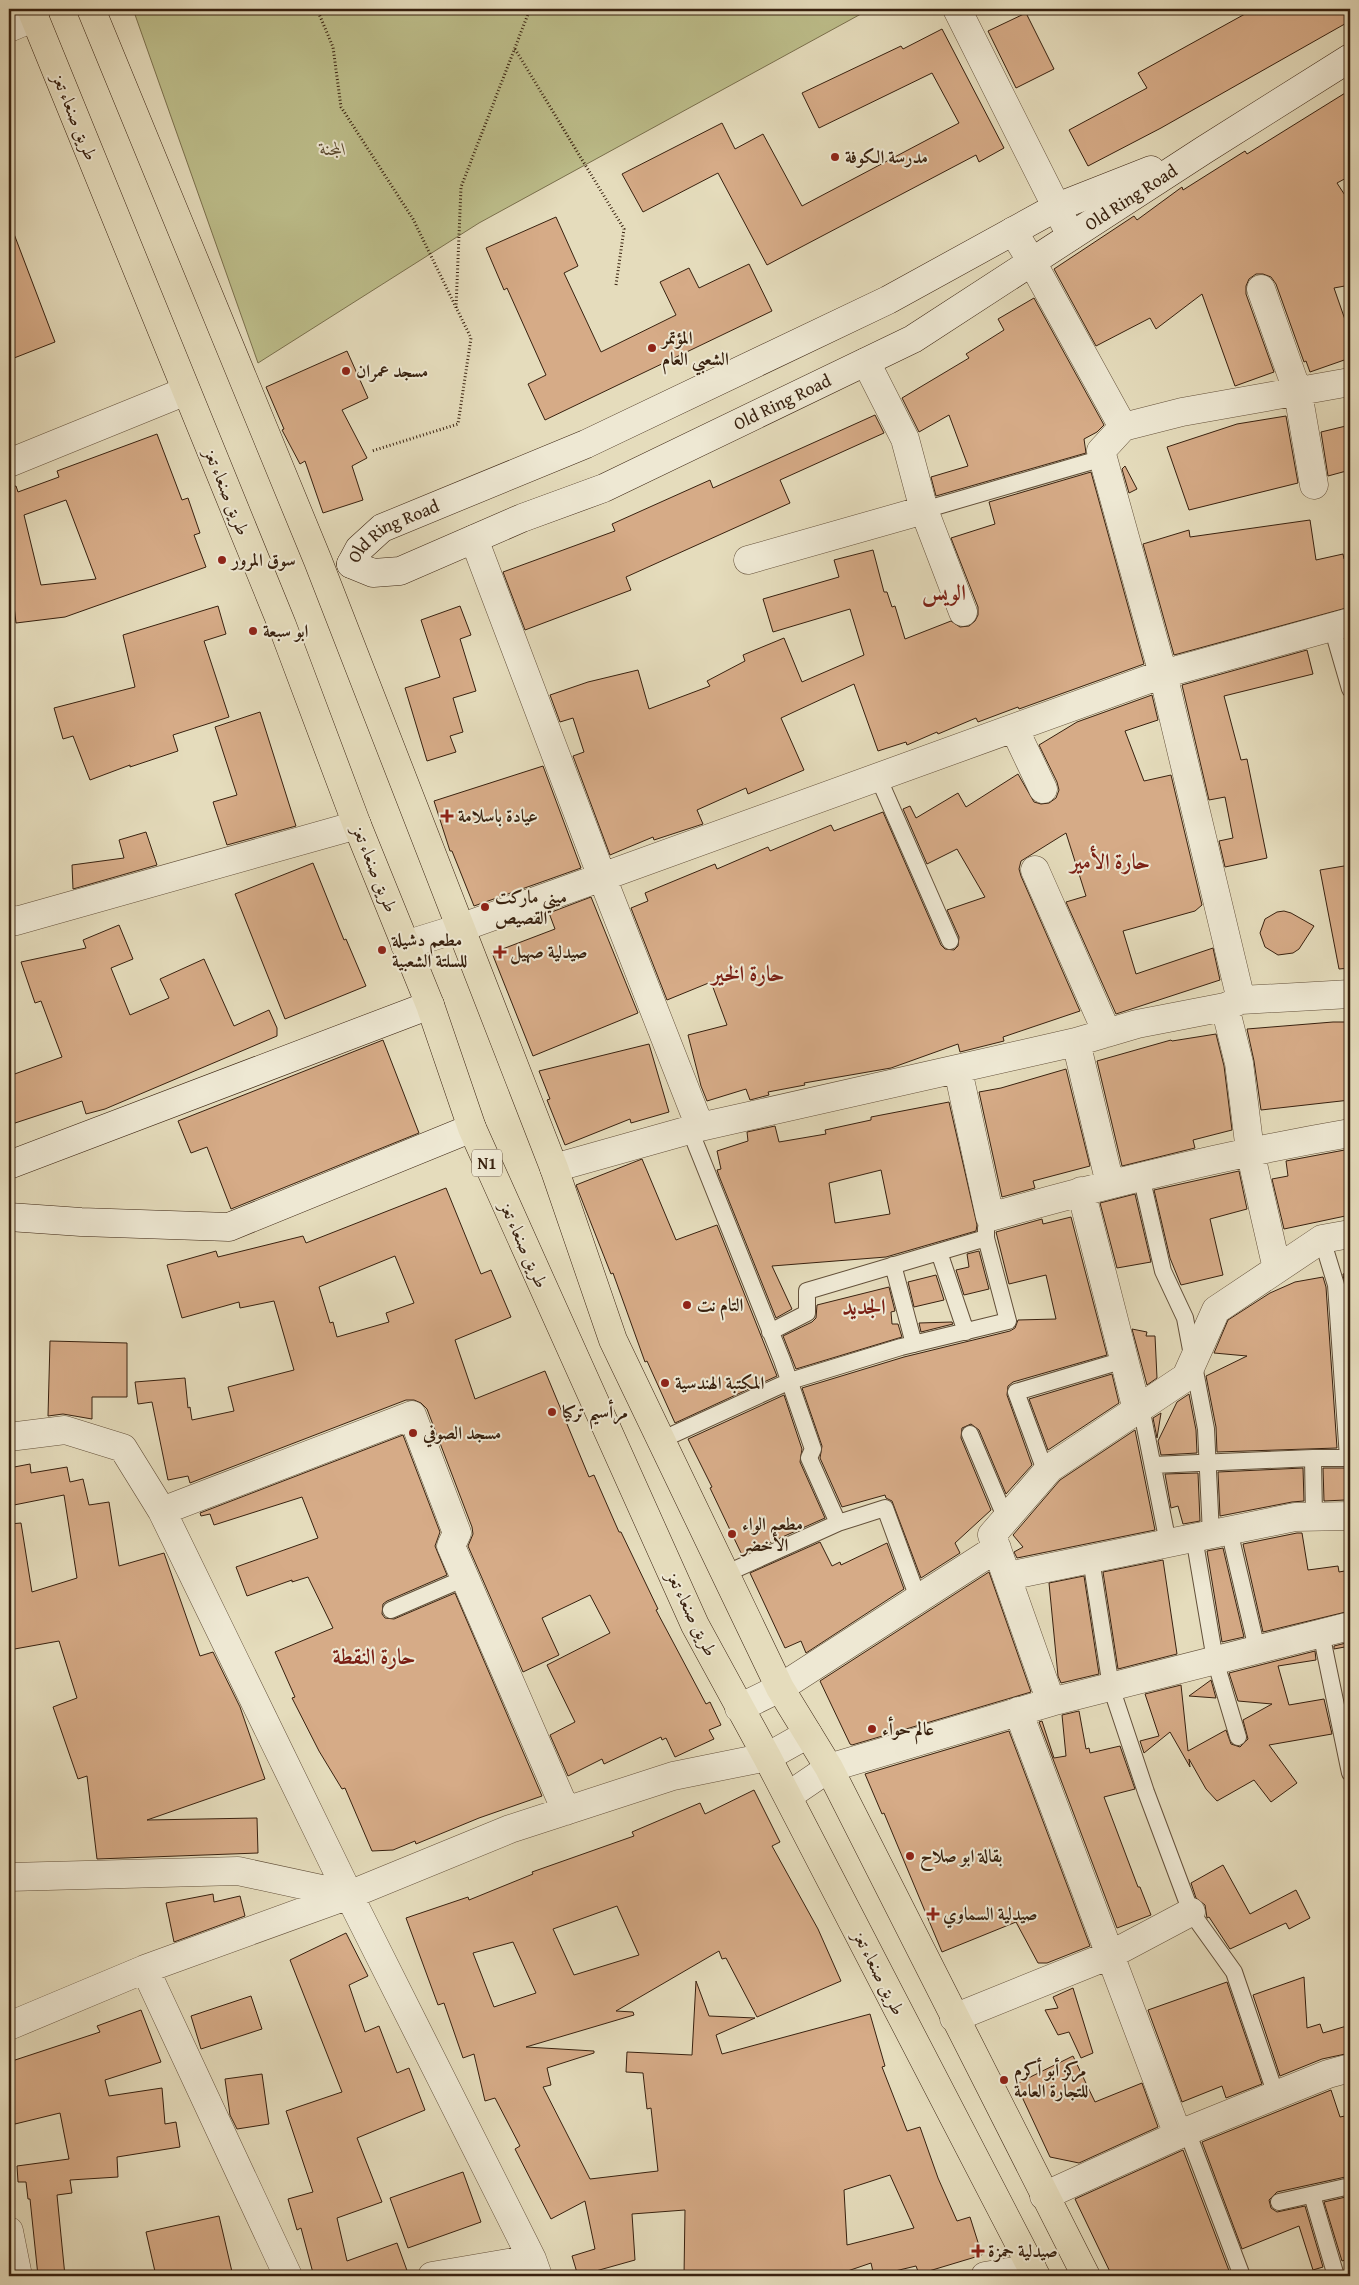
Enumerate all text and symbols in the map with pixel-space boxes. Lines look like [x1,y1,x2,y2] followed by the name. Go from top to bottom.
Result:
[45,67,105,164] street label: طريق صنعاء تعز
[318,135,346,162] park label: المجنة
[845,143,928,170] place label: مدرسة الكوفة
[829,151,841,163] marker: مدرسة الكوفة
[1079,157,1183,237] street label: Old Ring Road
[660,324,729,376] place label: المؤتمر الشعبي العام
[646,342,658,354] marker: المؤتمر الشعبي العام
[356,357,428,384] place label: مسجد عمران
[340,365,352,377] marker: مسجد عمران
[728,366,836,437] street label: Old Ring Road
[197,442,257,539] street label: طريق صنعاء تعز
[340,492,443,567] street label: Old Ring Road
[230,546,296,573] place label: سوق المرور
[216,554,228,566] marker: سوق المرور
[922,576,966,608] district label: الويس
[263,617,309,644] place label: ابو سبعة
[247,625,259,637] marker: ابو سبعة
[458,802,538,829] place label: عيادة باسلامة
[440,809,454,823] marker: عيادة باسلامة
[345,819,405,916] street label: طريق صنعاء تعز
[1067,845,1150,877] district label: حارة الأمير
[495,883,567,931] place label: ميني ماركت القصيص
[479,901,491,913] marker: ميني ماركت القصيص
[391,926,467,974] place label: مطعم دشيلة للسلتة الشعبية
[510,938,588,965] place label: صيدلية صهيل
[376,944,388,956] marker: مطعم دشيلة للسلتة الشعبية
[494,946,506,958] marker: صيدلية صهيل
[709,957,784,989] district label: حارة الخير
[472,1150,502,1176] road number: N1
[493,1196,555,1292] street label: طريق صنعاء تعز
[842,1290,886,1322] district label: الجديد
[697,1291,744,1321] place label: التام نت
[681,1299,693,1311] marker: التام نت
[675,1369,765,1396] place label: المكتبة الهندسية
[659,1377,671,1389] marker: المكتبة الهندسية
[562,1398,628,1430] place label: مرأسيم تركيا
[546,1406,558,1418] marker: مرأسيم تركيا
[422,1419,501,1448] place label: مسجد الصوفي
[407,1427,419,1439] marker: مسجد الصوفي
[740,1510,803,1558] place label: مطعم الواء الأخضر
[726,1528,738,1540] marker: مطعم الواء الأخضر
[659,1565,725,1661] street label: طريق صنعاء تعز
[333,1640,415,1672] district label: حارة النقطة
[882,1715,934,1745] place label: عالم حوأء
[866,1723,878,1735] marker: عالم حوأء
[920,1842,1003,1872] place label: بقالة ابو صلاح
[904,1850,916,1862] marker: بقالة ابو صلاح
[943,1900,1037,1929] place label: صيدلية السماوي
[927,1908,939,1920] marker: صيدلية السماوي
[846,1924,912,2020] street label: طريق صنعاء تعز
[1014,2056,1088,2104] place label: مركز أبو أكرم للتجارة العامة
[998,2074,1010,2086] marker: مركز أبو أكرم للتجارة العامة
[988,2237,1058,2264] place label: صيدلية حمزة
[972,2245,984,2257] marker: صيدلية حمزة

